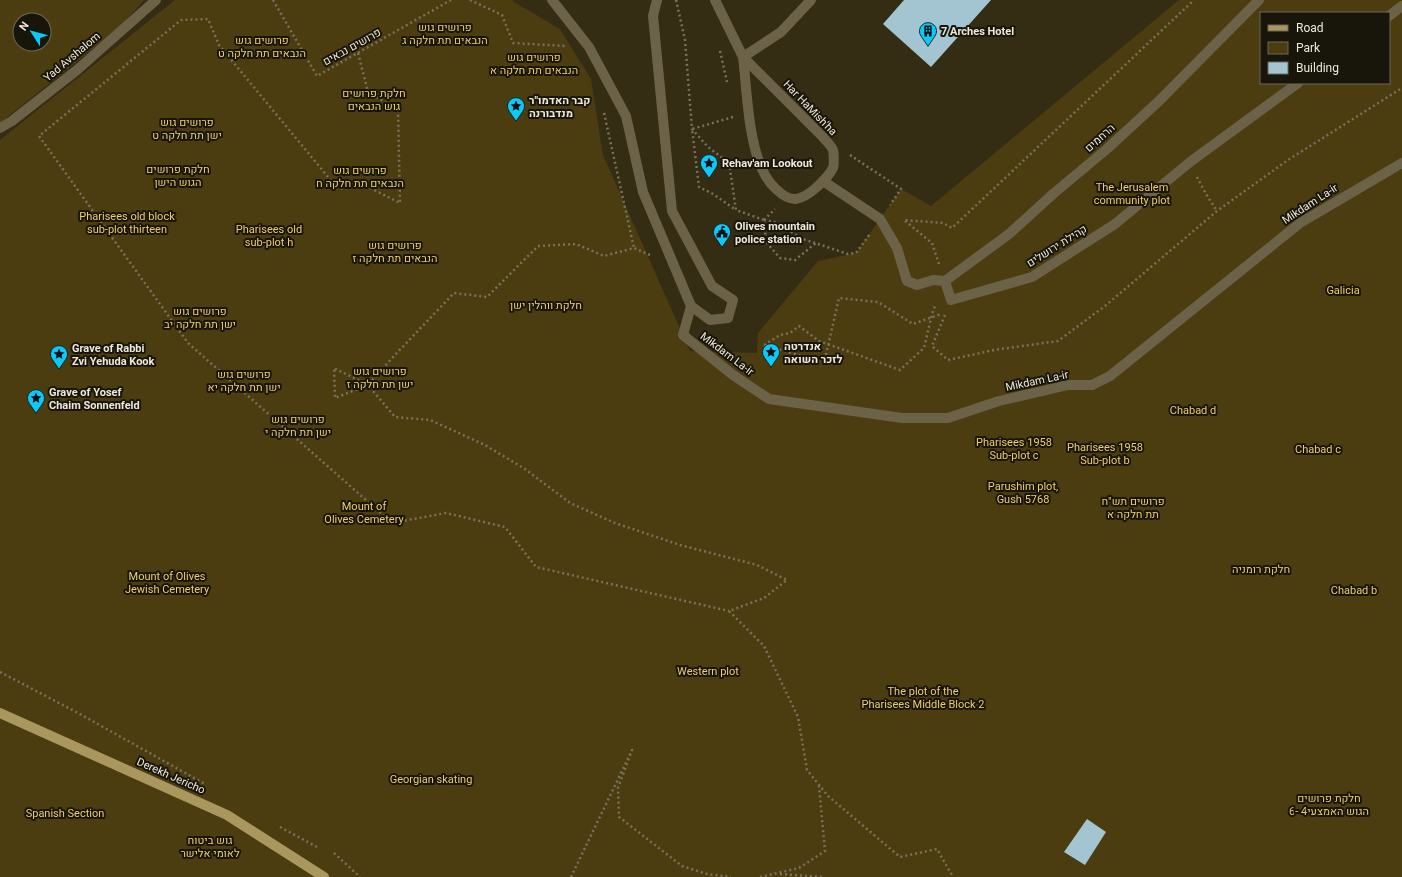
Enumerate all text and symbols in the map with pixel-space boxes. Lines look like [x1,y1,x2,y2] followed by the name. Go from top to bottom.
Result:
[12,12,52,52] north arrow
[1260,12,1390,84] legend
[17,19,32,33] text: N
[402,21,488,47] park label: פרושים גוש הנבאים תת חלקה ג
[918,21,938,46] building icon: 7 Arches Hotel
[1296,21,1324,35] text: Road
[941,25,1014,38] place label: 7 Arches Hotel
[321,26,383,68] street label: פרושים נבאים
[41,30,103,84] street label: Yad Avshalom
[218,34,306,60] park label: פרושים גוש הנבאים תת חלקה ט
[1296,41,1321,55] text: Park
[490,51,578,77] park label: פרושים גוש הנבאים תת חלקה א
[1296,61,1339,75] text: Building
[780,78,840,138] street label: Har HaMish'ha
[342,87,406,113] park label: חלקת פרושים גוש הנבאים
[529,94,590,120] place label: קבר האדמו"ר מנדבורנה
[506,96,526,121] place icon: קבר האדמו"ר מנדבורנה
[152,116,222,142] park label: פרושים גוש ישן תת חלקה ט
[1082,121,1118,155] street label: הרחמים
[699,153,719,178] place icon: Rehav'am Lookout
[722,157,813,170] place label: Rehav'am Lookout
[146,163,210,189] park label: חלקת פרושים הגוש הישן
[316,164,404,190] park label: פרושים גוש הנבאים תת חלקה ח
[1094,181,1171,207] park label: The Jerusalem community plot
[1280,181,1340,227] street label: Mikdam La-ir
[79,210,175,236] park label: Pharisees old block sub-plot thirteen
[735,220,815,246] place label: Olives mountain police station
[712,222,732,247] public building icon: Olives mountain police station
[1024,222,1090,270] street label: קהילת ירושלים
[236,223,302,249] park label: Pharisees old sub-plot h
[352,239,438,265] park label: פרושים גוש הנבאים תת חלקה ז
[1326,284,1360,297] park label: Galicia
[510,299,582,312] park label: חלקת ווהלין ישן
[164,305,236,331] park label: פרושים גוש ישן תת חלקה יב
[698,330,757,379] street label: Mikdam La-ir
[784,340,842,366] place label: אנדרטה לזכר השואה
[72,342,155,368] place label: Grave of Rabbi Zvi Yehuda Kook
[761,342,781,367] place icon: אנדרטה לזכר השואה
[49,344,69,369] place icon: Grave of Rabbi Zvi Yehuda Kook
[347,365,413,391] park label: פרושים גוש ישן תת חלקה ז
[207,368,281,394] park label: פרושים גוש ישן תת חלקה יא
[1005,368,1070,394] street label: Mikdam La-ir
[49,386,140,412] place label: Grave of Yosef Chaim Sonnenfeld
[26,388,46,413] place icon: Grave of Yosef Chaim Sonnenfeld
[1170,404,1216,417] park label: Chabad d
[265,413,331,439] park label: פרושים גוש ישן תת חלקה י
[976,436,1052,462] park label: Pharisees 1958 Sub-plot c
[1067,441,1143,467] park label: Pharisees 1958 Sub-plot b
[1295,443,1341,456] park label: Chabad c
[988,480,1058,506] park label: Parushim plot, Gush 5768
[1101,495,1165,521] park label: פרושים תש"ח תת חלקה א
[324,500,404,526] park label: Mount of Olives Cemetery
[1232,563,1290,576] park label: חלקת רומניה
[125,570,210,596] park label: Mount of Olives Jewish Cemetery
[1331,584,1377,597] park label: Chabad b
[677,665,739,678] park label: Western plot
[861,685,985,711] park label: The plot of the Pharisees Middle Block 2
[135,755,207,797] street label: Derekh Jericho
[390,773,472,786] park label: Georgian skating
[1289,792,1369,818] park label: חלקת פרושים הגוש האמצעי4 -6
[26,807,104,820] park label: Spanish Section
[180,834,240,860] park label: גוש ביטוח לאומי אלישר

